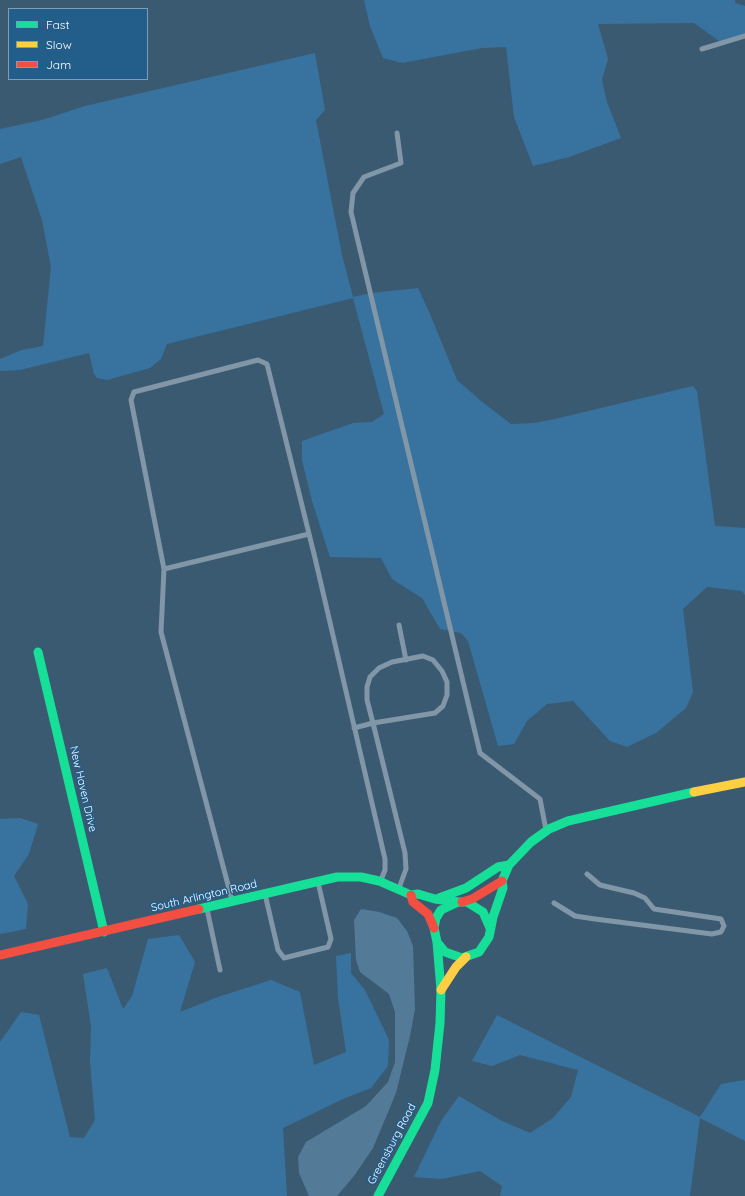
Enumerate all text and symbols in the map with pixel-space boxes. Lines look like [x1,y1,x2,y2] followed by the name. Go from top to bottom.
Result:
[8,8,148,80] legend
[46,17,70,32] text: Fast
[46,37,72,52] text: Slow
[46,57,71,72] text: Jam
[67,745,99,833] street label: New Haven Drive
[150,877,258,915] street label: South Arlington Road
[365,1101,419,1187] street label: Greensburg Road

